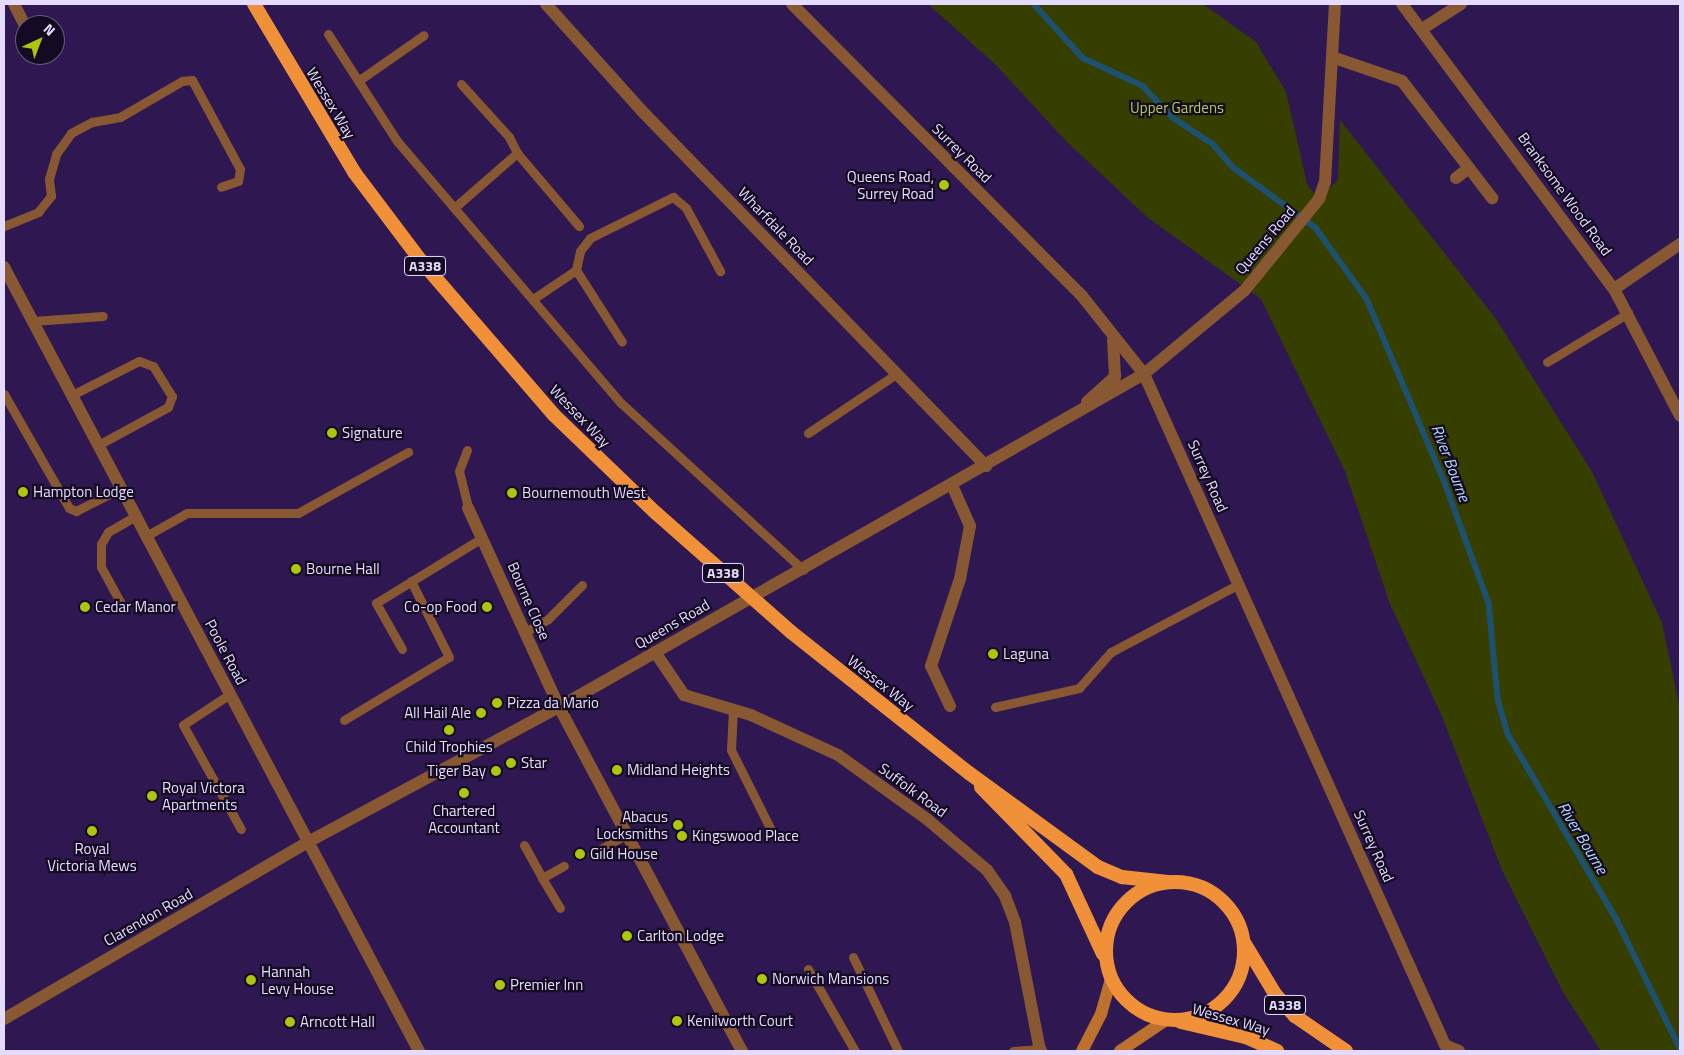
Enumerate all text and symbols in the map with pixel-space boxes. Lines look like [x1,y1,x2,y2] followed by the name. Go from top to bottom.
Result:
[15,15,65,65] north arrow
[39,18,61,40] text: N
[303,64,359,142] street label: Wessex Way
[1130,99,1224,117] park label: Upper Gardens
[928,119,996,187] street label: Surrey Road
[1514,129,1616,259] street label: Branksome Wood Road
[847,167,934,202] place label: Queens Road, Surrey Road
[938,179,950,191] marker: Queens Road, Surrey Road
[734,183,818,269] street label: Wharfdale Road
[1231,202,1299,278] street label: Queens Road
[404,255,446,278] road number: A338
[546,381,614,451] street label: Wessex Way
[1428,422,1474,504] water label: River Bourne
[342,424,403,442] place label: Signature
[326,427,338,439] marker: Signature
[1184,437,1232,515] street label: Surrey Road
[33,483,134,501] place label: Hampton Lodge
[522,484,646,502] place label: Bournemouth West
[17,486,29,498] marker: Hampton Lodge
[506,487,518,499] marker: Bournemouth West
[504,559,554,643] street label: Bourne Close
[306,560,380,578] place label: Bourne Hall
[702,562,744,584] road number: A338
[290,563,302,575] marker: Bourne Hall
[631,595,713,653] street label: Queens Road
[95,598,176,616] place label: Cedar Manor
[404,598,477,616] place label: Co-op Food
[79,601,91,613] marker: Cedar Manor
[481,601,493,613] marker: Co-op Food
[201,616,251,688] street label: Poole Road
[1003,645,1049,663] place label: Laguna
[987,648,999,660] marker: Laguna
[844,651,918,715] street label: Wessex Way
[507,694,599,712] place label: Pizza da Mario
[491,697,503,709] marker: Pizza da Mario
[404,704,471,722] place label: All Hail Ale
[475,707,487,719] marker: All Hail Ale
[443,724,455,736] marker: Child Trophies
[405,738,493,756] place label: Child Trophies
[521,754,547,772] place label: Star
[505,757,517,769] marker: Star
[875,759,951,821] street label: Suffolk Road
[627,761,730,779] place label: Midland Heights
[427,762,486,780] place label: Tiger Bay
[611,764,623,776] marker: Midland Heights
[490,765,502,777] marker: Tiger Bay
[162,778,245,813] place label: Royal Victora Apartments
[458,787,470,799] marker: Chartered Accountant
[146,790,158,802] marker: Royal Victora Apartments
[1554,798,1612,878] water label: River Bourne
[428,801,500,836] place label: Chartered Accountant
[596,807,668,842] place label: Abacus Locksmiths
[1350,807,1398,885] street label: Surrey Road
[672,819,684,831] marker: Abacus Locksmiths
[86,825,98,837] marker: Royal Victoria Mews
[692,827,799,845] place label: Kingswood Place
[676,830,688,842] marker: Kingswood Place
[47,839,137,874] place label: Royal Victoria Mews
[590,845,658,863] place label: Gild House
[574,848,586,860] marker: Gild House
[100,884,196,950] street label: Clarendon Road
[637,927,724,945] place label: Carlton Lodge
[621,930,633,942] marker: Carlton Lodge
[261,962,334,997] place label: Hannah Levy House
[772,970,889,988] place label: Norwich Mansions
[756,973,768,985] marker: Norwich Mansions
[245,974,257,986] marker: Hannah Levy House
[510,976,583,994] place label: Premier Inn
[494,979,506,991] marker: Premier Inn
[1264,994,1306,1016] road number: A338
[1190,999,1272,1039] street label: Wessex Way
[687,1012,793,1030] place label: Kenilworth Court
[300,1013,375,1031] place label: Arncott Hall
[671,1015,683,1027] marker: Kenilworth Court
[284,1016,296,1028] marker: Arncott Hall

